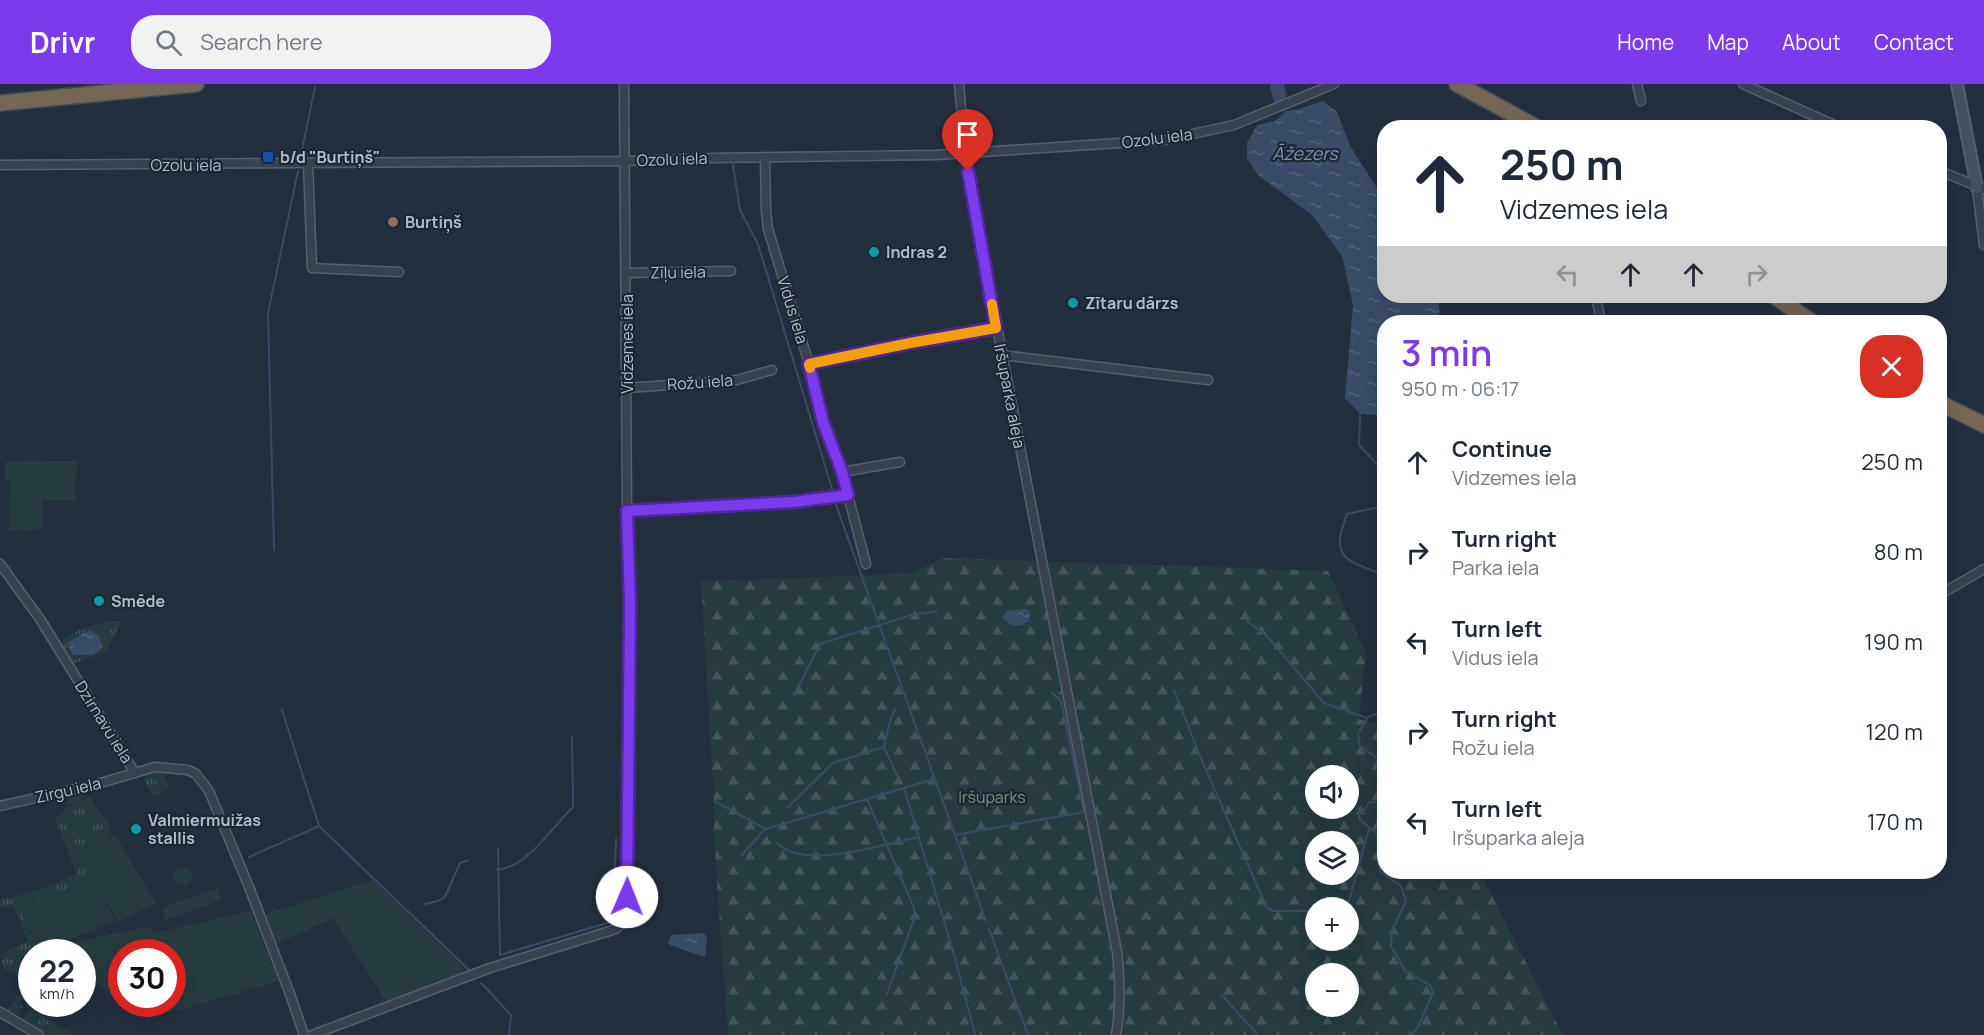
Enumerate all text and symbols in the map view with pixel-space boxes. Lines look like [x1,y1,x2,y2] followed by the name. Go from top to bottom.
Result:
[131,15,551,69] search box
[30,23,95,61] text: Drivr
[152,26,185,59] icon: search
[200,27,323,57] text: Search here
[1617,28,1674,56] text: Home
[1707,28,1749,56] text: Map
[1782,28,1841,56] text: About
[1874,28,1954,56] text: Contact
[942,109,993,171] pin
[951,118,984,151] icon: arrive
[1120,123,1194,153] street label: Ozolu iela
[1500,135,1623,193] text: 250 m
[1272,141,1339,165] water label: Āžezers
[1401,144,1479,222] icon: ahead
[280,146,380,168] place label: b/d "Burtiņš"
[636,147,708,171] street label: Ozolu iela
[261,150,275,164] marker: b/d "Burtiņš"
[150,154,222,176] street label: Ozolu iela
[1500,190,1668,227] text: Vidzemes iela
[405,211,462,233] place label: Burtiņš
[386,215,400,229] marker: Burtiņš
[886,241,947,263] place label: Indras 2
[867,245,881,259] marker: Indras 2
[1551,258,1584,291] icon: left
[1614,258,1647,291] icon: ahead
[1677,258,1710,291] icon: ahead
[1740,258,1773,291] icon: right
[650,261,706,283] street label: Zīļu iela
[772,274,814,346] street label: Vidus iela
[1085,292,1179,314] place label: Zītaru dārzs
[616,294,638,394] street label: Vidzemes iela
[1066,296,1080,310] marker: Zītaru dārzs
[1401,328,1492,377] text: 3 min
[1860,335,1923,398] button: close
[989,342,1031,450] street label: Iršuparka aleja
[666,369,734,395] street label: Rožu iela
[1401,375,1519,402] text: 950 m · 06:17
[1452,434,1552,464] text: Continue
[1401,446,1434,479] icon: ahead
[1861,447,1923,477] text: 250 m
[1452,464,1577,491] text: Vidzemes iela
[1452,524,1557,554] text: Turn right
[1401,536,1434,569] icon: right
[1874,537,1923,567] text: 80 m
[1452,554,1539,581] text: Parka iela
[111,590,165,612] place label: Smēde
[92,594,106,608] marker: Smēde
[1452,614,1542,644] text: Turn left
[1401,626,1434,659] icon: left
[1864,627,1923,657] text: 190 m
[1452,644,1539,671] text: Vidus iela
[70,677,138,767] street label: Dzirnavu iela
[1452,704,1557,734] text: Turn right
[1401,716,1434,749] icon: right
[1865,717,1923,747] text: 120 m
[1452,734,1535,761] text: Rožu iela
[1305,765,1359,1017] map controls
[1305,765,1359,819] button: sound
[33,772,103,808] street label: Zirgu iela
[958,786,1026,808] park label: Iršuparks
[1452,794,1542,824] text: Turn left
[1401,806,1434,839] icon: left
[1867,807,1923,837] text: 170 m
[148,809,261,849] place label: Valmiermuižas stallis
[129,822,143,836] marker: Valmiermuižas stallis
[1452,824,1585,851] text: Iršuparka aleja
[1305,831,1359,885] button: layers
[595,865,659,929] position arrow
[1305,897,1359,951] button: +
[108,939,186,1017] speed limit sign: 30
[39,950,75,991] text: 22
[1305,963,1359,1017] button: −
[40,983,74,1004] text: km/h

